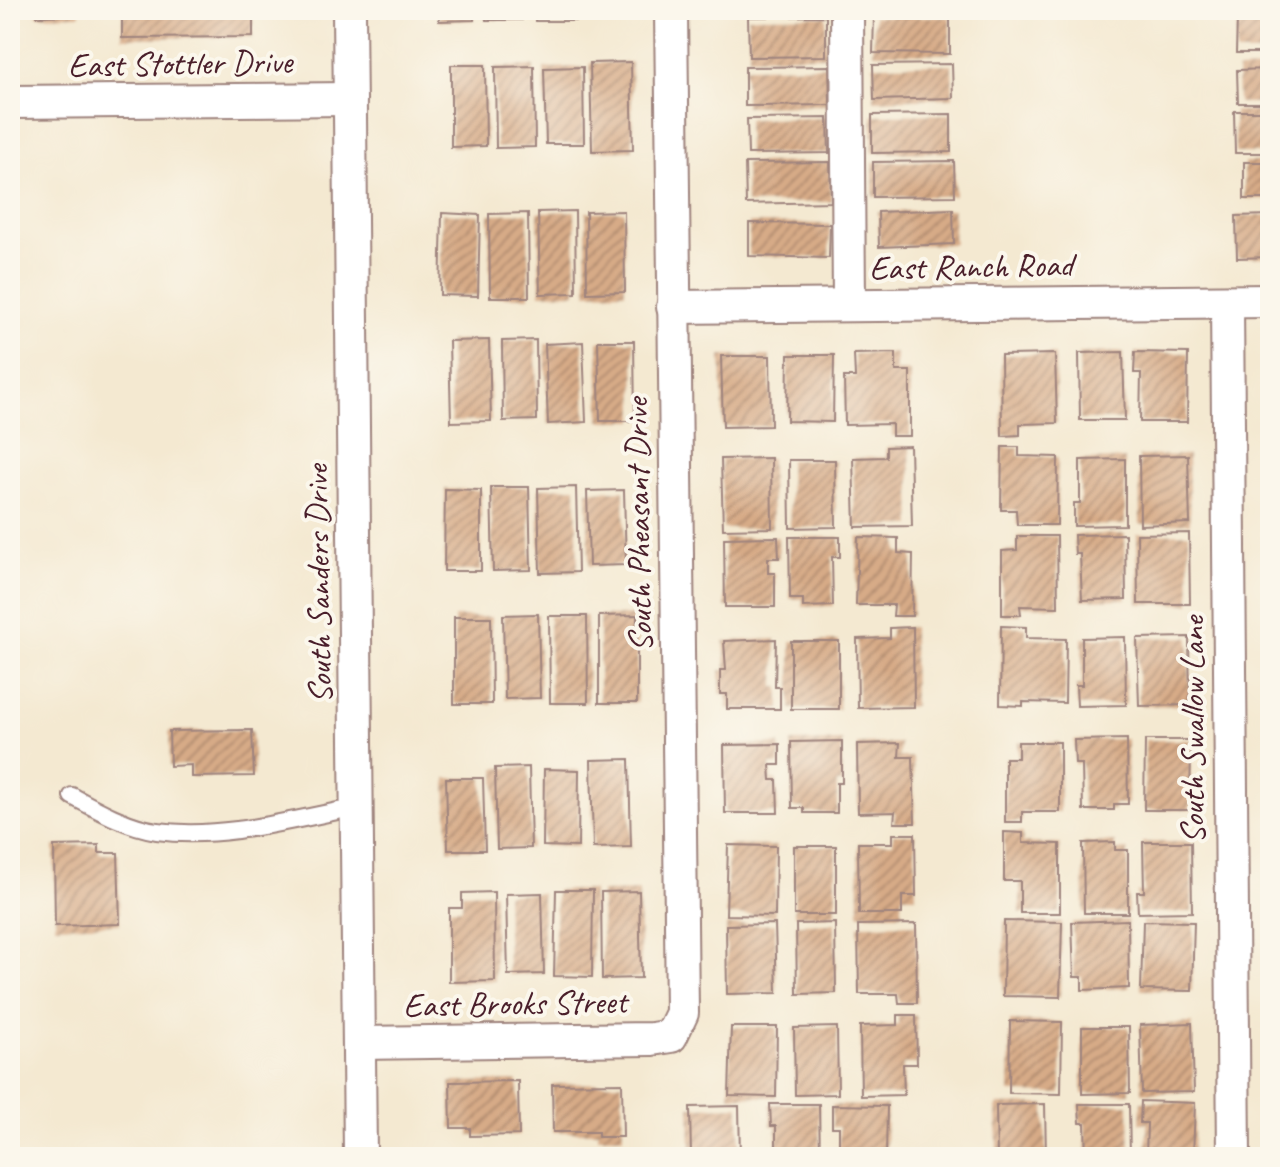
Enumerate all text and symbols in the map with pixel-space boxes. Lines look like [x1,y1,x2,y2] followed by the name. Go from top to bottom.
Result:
[68,40,294,86] street label: East Stottler Drive
[869,243,1078,289] street label: East Ranch Road
[614,395,662,652] street label: South Pheasant Drive
[294,462,342,704] street label: South Sanders Drive
[1171,614,1214,844] street label: South Swallow Lane
[403,979,631,1026] street label: East Brooks Street

